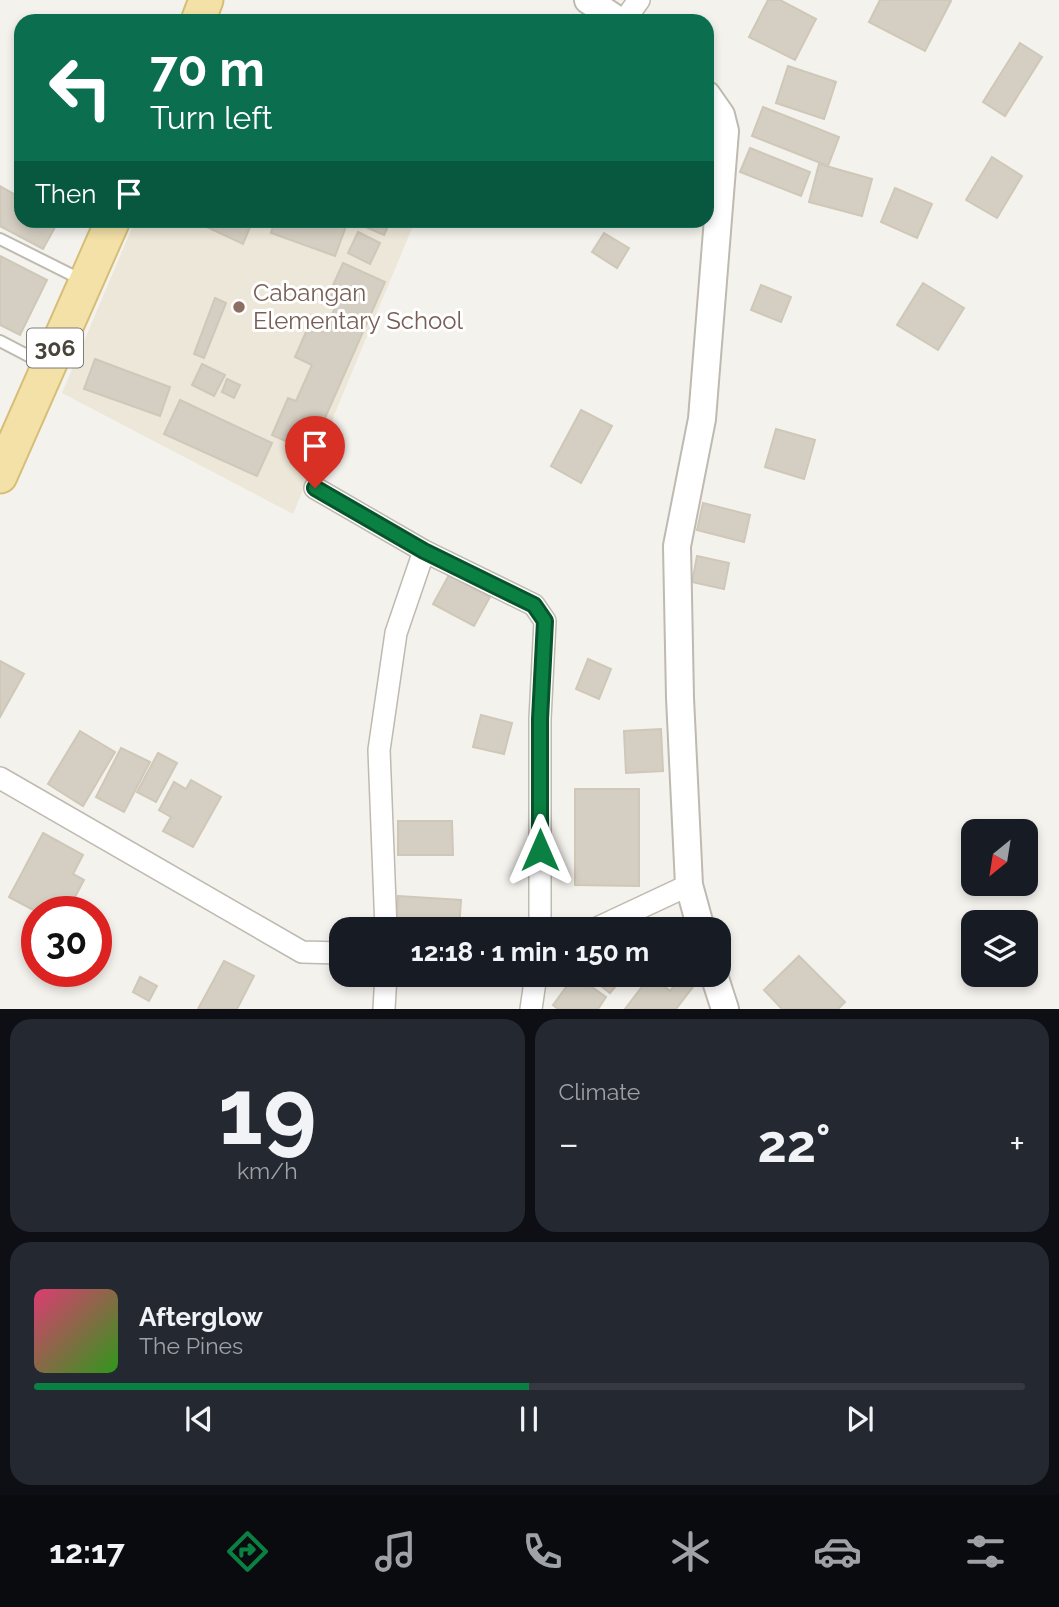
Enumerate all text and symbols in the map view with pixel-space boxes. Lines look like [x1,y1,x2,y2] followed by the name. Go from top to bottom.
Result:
[150,40,265,97] text: 70 m
[35,42,126,133] icon: left
[150,99,272,136] text: Turn left
[110,175,148,213] icon: arrive
[35,179,96,209] text: Then
[253,278,464,335] place label: Cabangan Elementary School
[231,299,247,315] marker: Cabangan Elementary School
[27,328,83,368] road number: 306
[285,416,345,488] pin
[296,427,334,465] icon: arrive
[503,813,577,887] position arrow
[961,819,1038,896] north arrow
[961,819,1038,987] map controls
[21,896,112,987] speed limit sign: 30
[961,910,1038,987] button: layers
[411,937,649,967] text: 12:18 · 1 min · 150 m
[218,1058,317,1165] text: 19
[559,1078,640,1105] text: Climate
[758,1113,831,1174] text: 22°
[559,1121,579,1166] text: −
[1009,1121,1025,1166] text: +
[237,1157,298,1184] text: km/h
[139,1302,263,1332] text: Afterglow
[139,1332,243,1359] text: The Pines
[180,1400,218,1438] icon: previous
[510,1400,548,1438] icon: pause
[841,1400,879,1438] icon: next
[223,1527,272,1576] icon: directions
[371,1527,420,1576] icon: music
[518,1527,567,1576] icon: phone
[666,1527,715,1576] icon: climate
[813,1527,862,1576] icon: car
[961,1527,1010,1576] icon: filters
[49,1533,125,1570] text: 12:17

